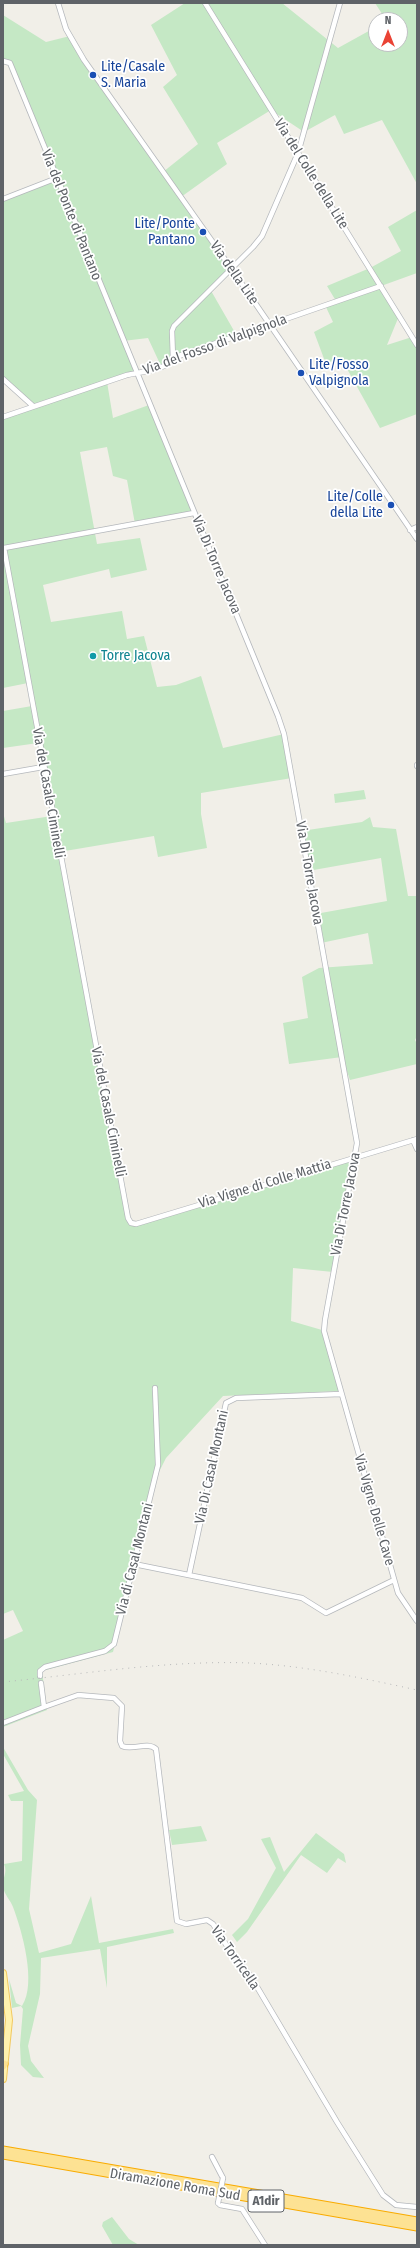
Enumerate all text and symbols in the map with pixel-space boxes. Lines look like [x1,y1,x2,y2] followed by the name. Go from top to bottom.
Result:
[368,12,408,52] north arrow
[385,14,391,27] text: N
[101,59,165,92] place label: Lite/Casale S. Maria
[88,70,98,80] marker: Lite/Casale S. Maria
[270,116,352,232] street label: Via del Colle della Lite
[37,147,105,283] street label: Via del Ponte di Pantano
[135,216,195,248] place label: Lite/Ponte Pantano
[198,227,208,237] marker: Lite/Ponte Pantano
[206,238,262,308] street label: Via della Lite
[141,311,289,379] street label: Via del Fosso di Valpignola
[309,357,369,390] place label: Lite/Fosso Valpignola
[296,368,306,378] marker: Lite/Fosso Valpignola
[327,489,383,522] place label: Lite/Colle della Lite
[386,500,396,510] marker: Lite/Colle della Lite
[188,513,244,617] street label: Via Di Torre Jacova
[101,648,170,664] place label: Torre Jacova
[88,651,98,661] marker: Torre Jacova
[28,726,68,860] street label: Via del Casale Ciminelli
[292,820,326,926] street label: Via Di Torre Jacova
[87,1045,129,1179] street label: Via del Casale Ciminelli
[328,1151,364,1257] street label: Via Di Torre Jacova
[197,1156,333,1212] street label: Via Vigne di Colle Mattia
[192,1409,232,1525] street label: Via Di Casal Montani
[350,1452,398,1568] street label: Via Vigne Delle Cave
[113,1501,157,1617] street label: Via di Casal Montani
[207,1923,263,1993] street label: Via Torricella
[109,2165,241,2205] street label: Diramazione Roma Sud
[248,2190,284,2212] road number: A1dir

